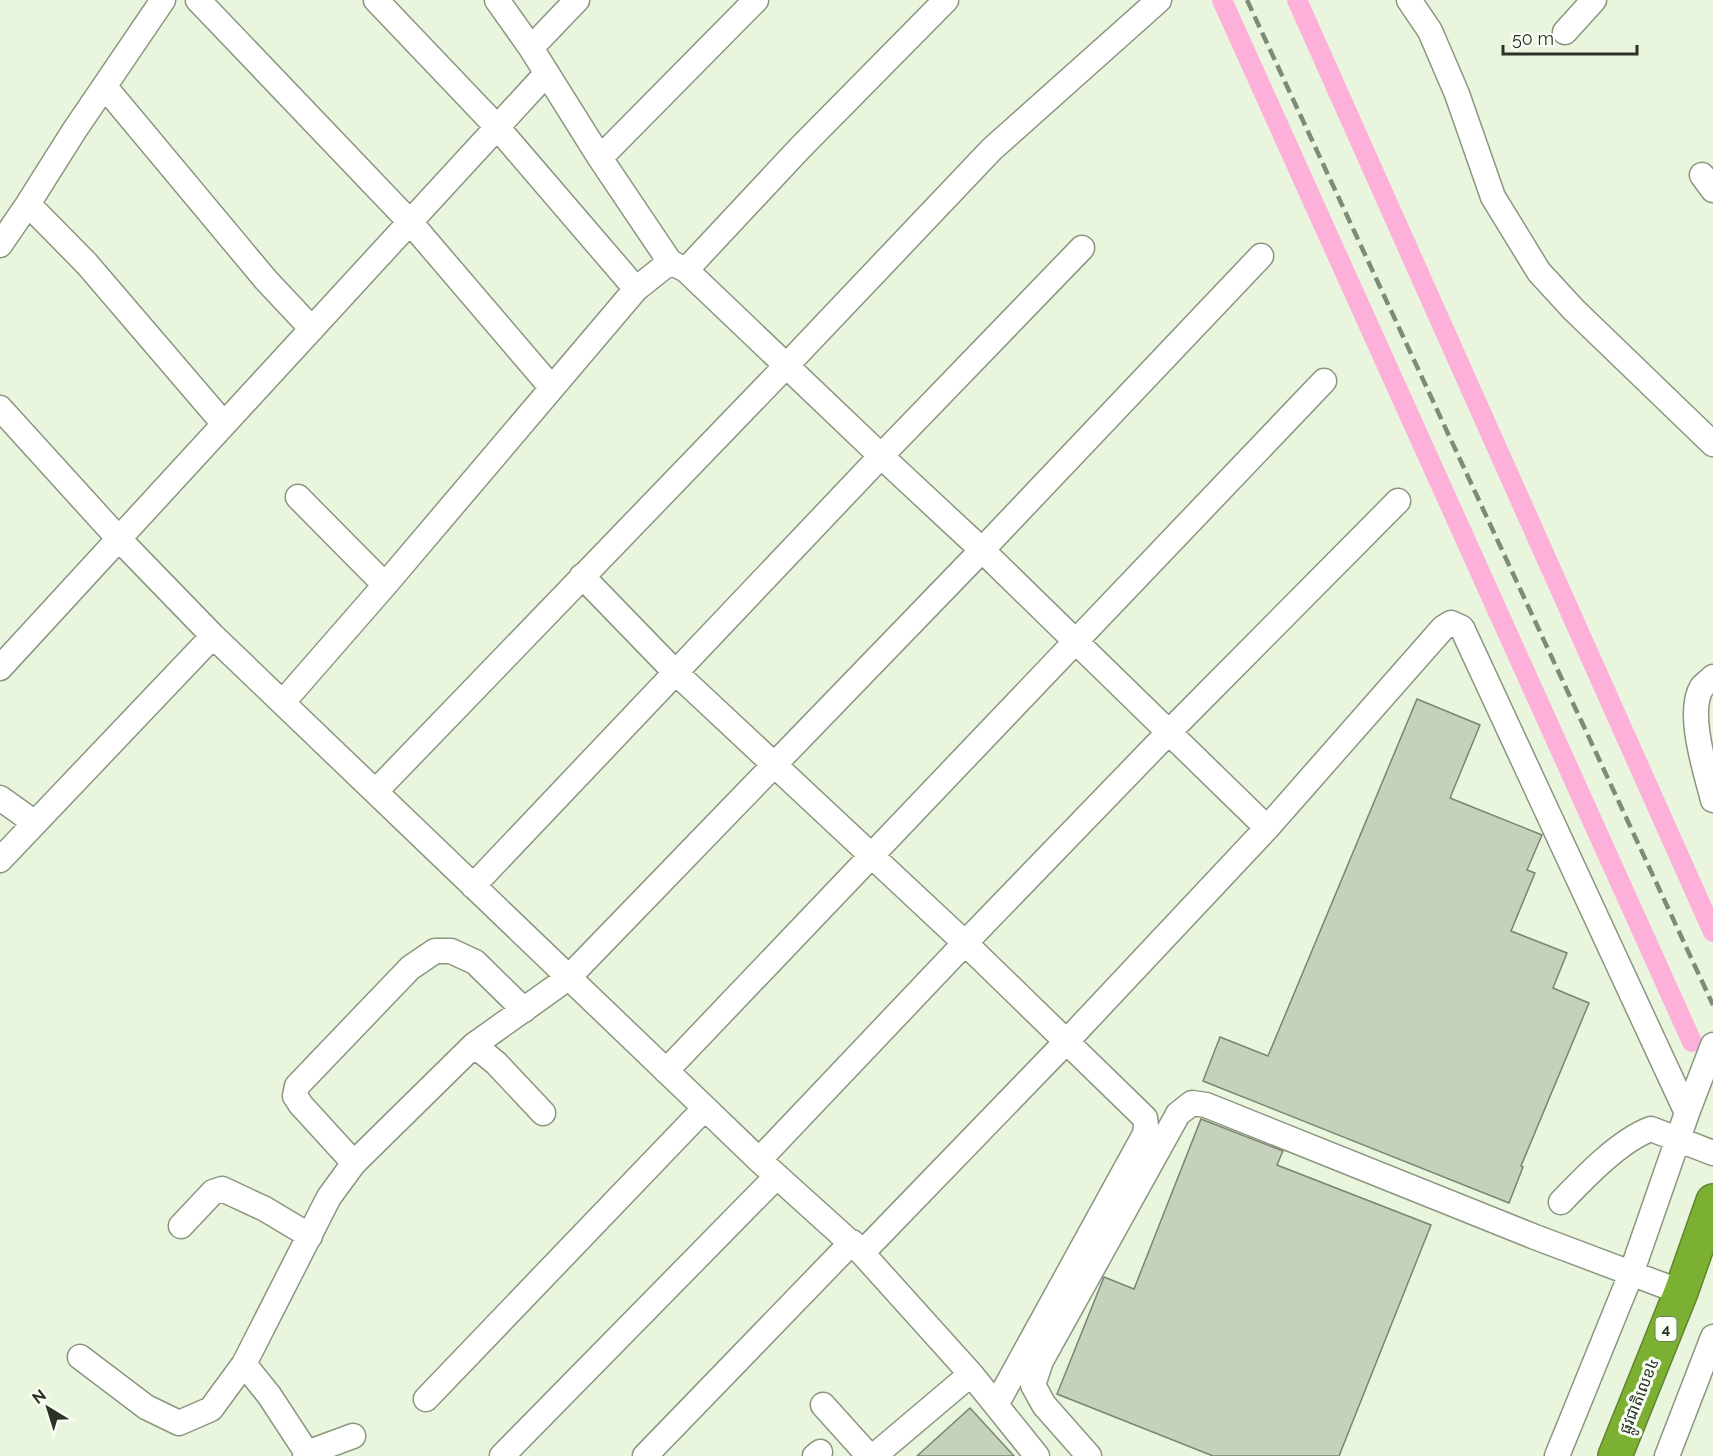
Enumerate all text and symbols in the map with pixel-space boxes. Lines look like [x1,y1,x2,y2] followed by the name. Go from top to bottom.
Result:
[1503,18,1636,56] scale bar
[1512,28,1554,49] text: 50 m
[1656,1317,1676,1341] road number: 4
[1615,1355,1667,1438] street label: ផ្លូវជាតិលេខ៤
[18,1378,78,1438] north arrow
[28,1385,50,1408] text: N

